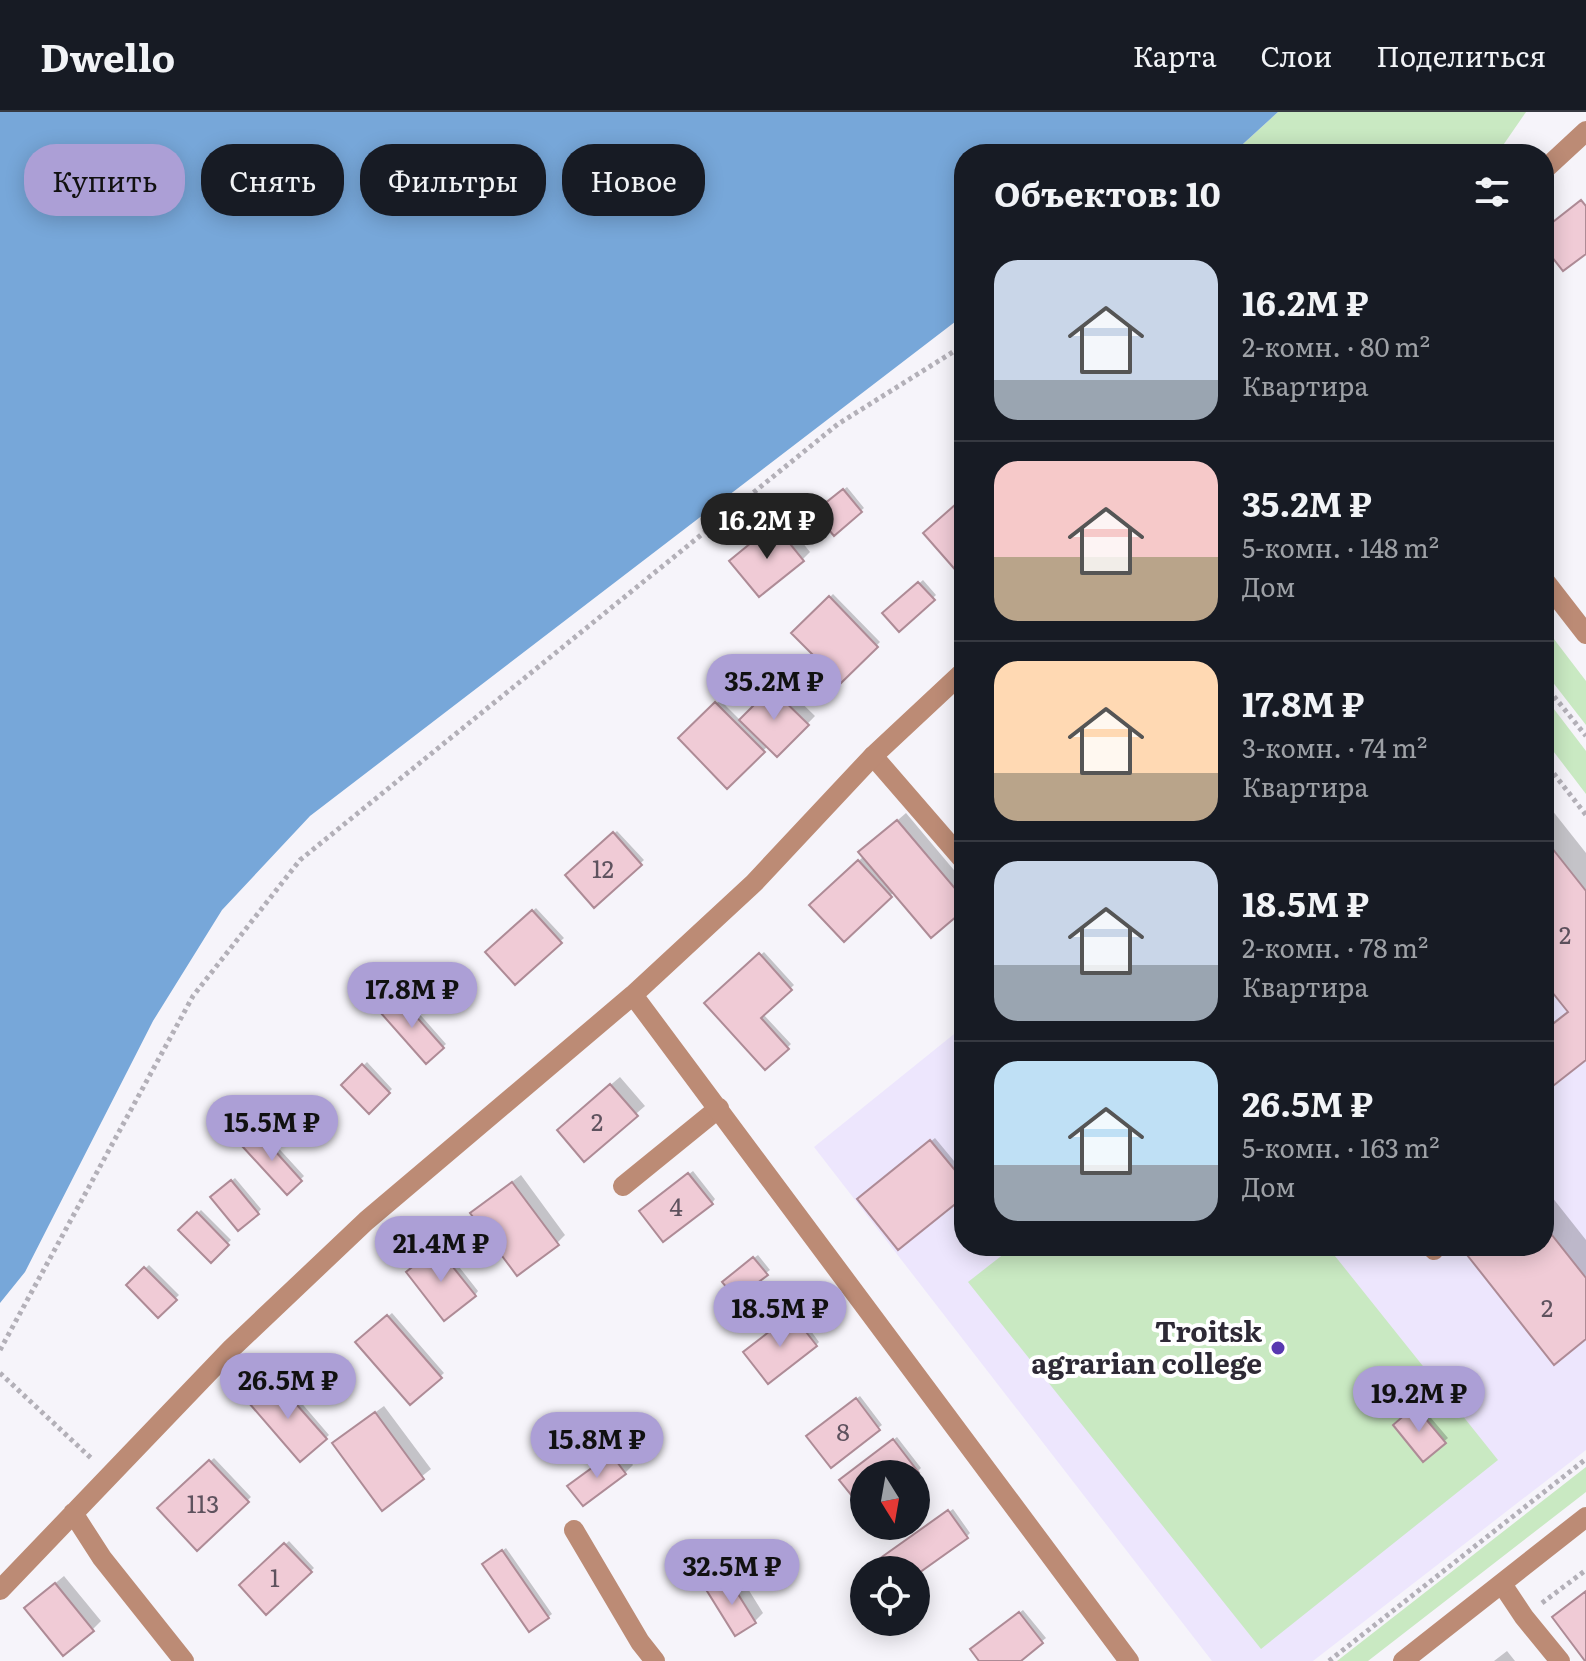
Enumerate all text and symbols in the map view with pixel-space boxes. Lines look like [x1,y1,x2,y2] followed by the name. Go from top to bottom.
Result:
[40,27,175,84] text: Dwello
[1133,34,1217,76] text: Карта
[1261,34,1332,76] text: Слои
[1376,34,1546,76] text: Поделиться
[24,144,185,216] chip: Купить
[201,144,344,216] chip: Снять
[360,144,546,216] chip: Фильтры
[562,144,705,216] chip: Новое
[994,167,1221,217] text: Объектов: 10
[1470,170,1514,214] icon: filters
[1242,276,1368,326] text: 16.2M ₽
[1058,292,1154,388] icon: home
[1242,326,1430,365] text: 2-комн. · 80 m²
[1242,365,1368,404] text: Квартира
[1242,477,1372,527] text: 35.2M ₽
[693,493,841,561] pin: 16.2M ₽
[1058,493,1154,589] icon: home
[719,499,815,538] text: 16.2M ₽
[1242,527,1439,566] text: 5-комн. · 148 m²
[1242,566,1295,605] text: Дом
[700,654,848,722] pin: 35.2M ₽
[724,660,824,699] text: 35.2M ₽
[1242,677,1364,727] text: 17.8M ₽
[1058,693,1154,789] icon: home
[1242,727,1427,766] text: 3-комн. · 74 m²
[1242,766,1368,805] text: Квартира
[592,850,614,885] house number: 12
[1242,877,1369,927] text: 18.5M ₽
[1058,893,1154,989] icon: home
[1559,916,1571,951] house number: 2
[1242,927,1428,966] text: 2-комн. · 78 m²
[338,962,486,1030] pin: 17.8M ₽
[1242,966,1368,1005] text: Квартира
[365,968,459,1007] text: 17.8M ₽
[1242,1077,1373,1127] text: 26.5M ₽
[1058,1093,1154,1189] icon: home
[198,1095,346,1163] pin: 15.5M ₽
[224,1101,320,1140] text: 15.5M ₽
[591,1103,603,1138] house number: 2
[1242,1127,1439,1166] text: 5-комн. · 163 m²
[1242,1166,1295,1205] text: Дом
[669,1188,683,1223] house number: 4
[367,1216,515,1284] pin: 21.4M ₽
[393,1222,489,1261] text: 21.4M ₽
[706,1281,854,1349] pin: 18.5M ₽
[731,1287,829,1326] text: 18.5M ₽
[1541,1289,1553,1324] house number: 2
[1031,1309,1262,1383] place label: Troitsk agrarian college
[1269,1339,1287,1357] marker: Troitsk agrarian college
[214,1353,362,1421] pin: 26.5M ₽
[238,1359,338,1398] text: 26.5M ₽
[1345,1366,1493,1434] pin: 19.2M ₽
[1371,1372,1467,1411] text: 19.2M ₽
[523,1412,671,1480] pin: 15.8M ₽
[836,1413,850,1448] house number: 8
[548,1418,646,1457] text: 15.8M ₽
[850,1460,930,1540] north arrow
[850,1460,930,1636] map controls
[187,1485,219,1520] house number: 113
[658,1539,806,1607] pin: 32.5M ₽
[683,1545,781,1584] text: 32.5M ₽
[850,1556,930,1636] button: locate
[270,1559,280,1594] house number: 1

